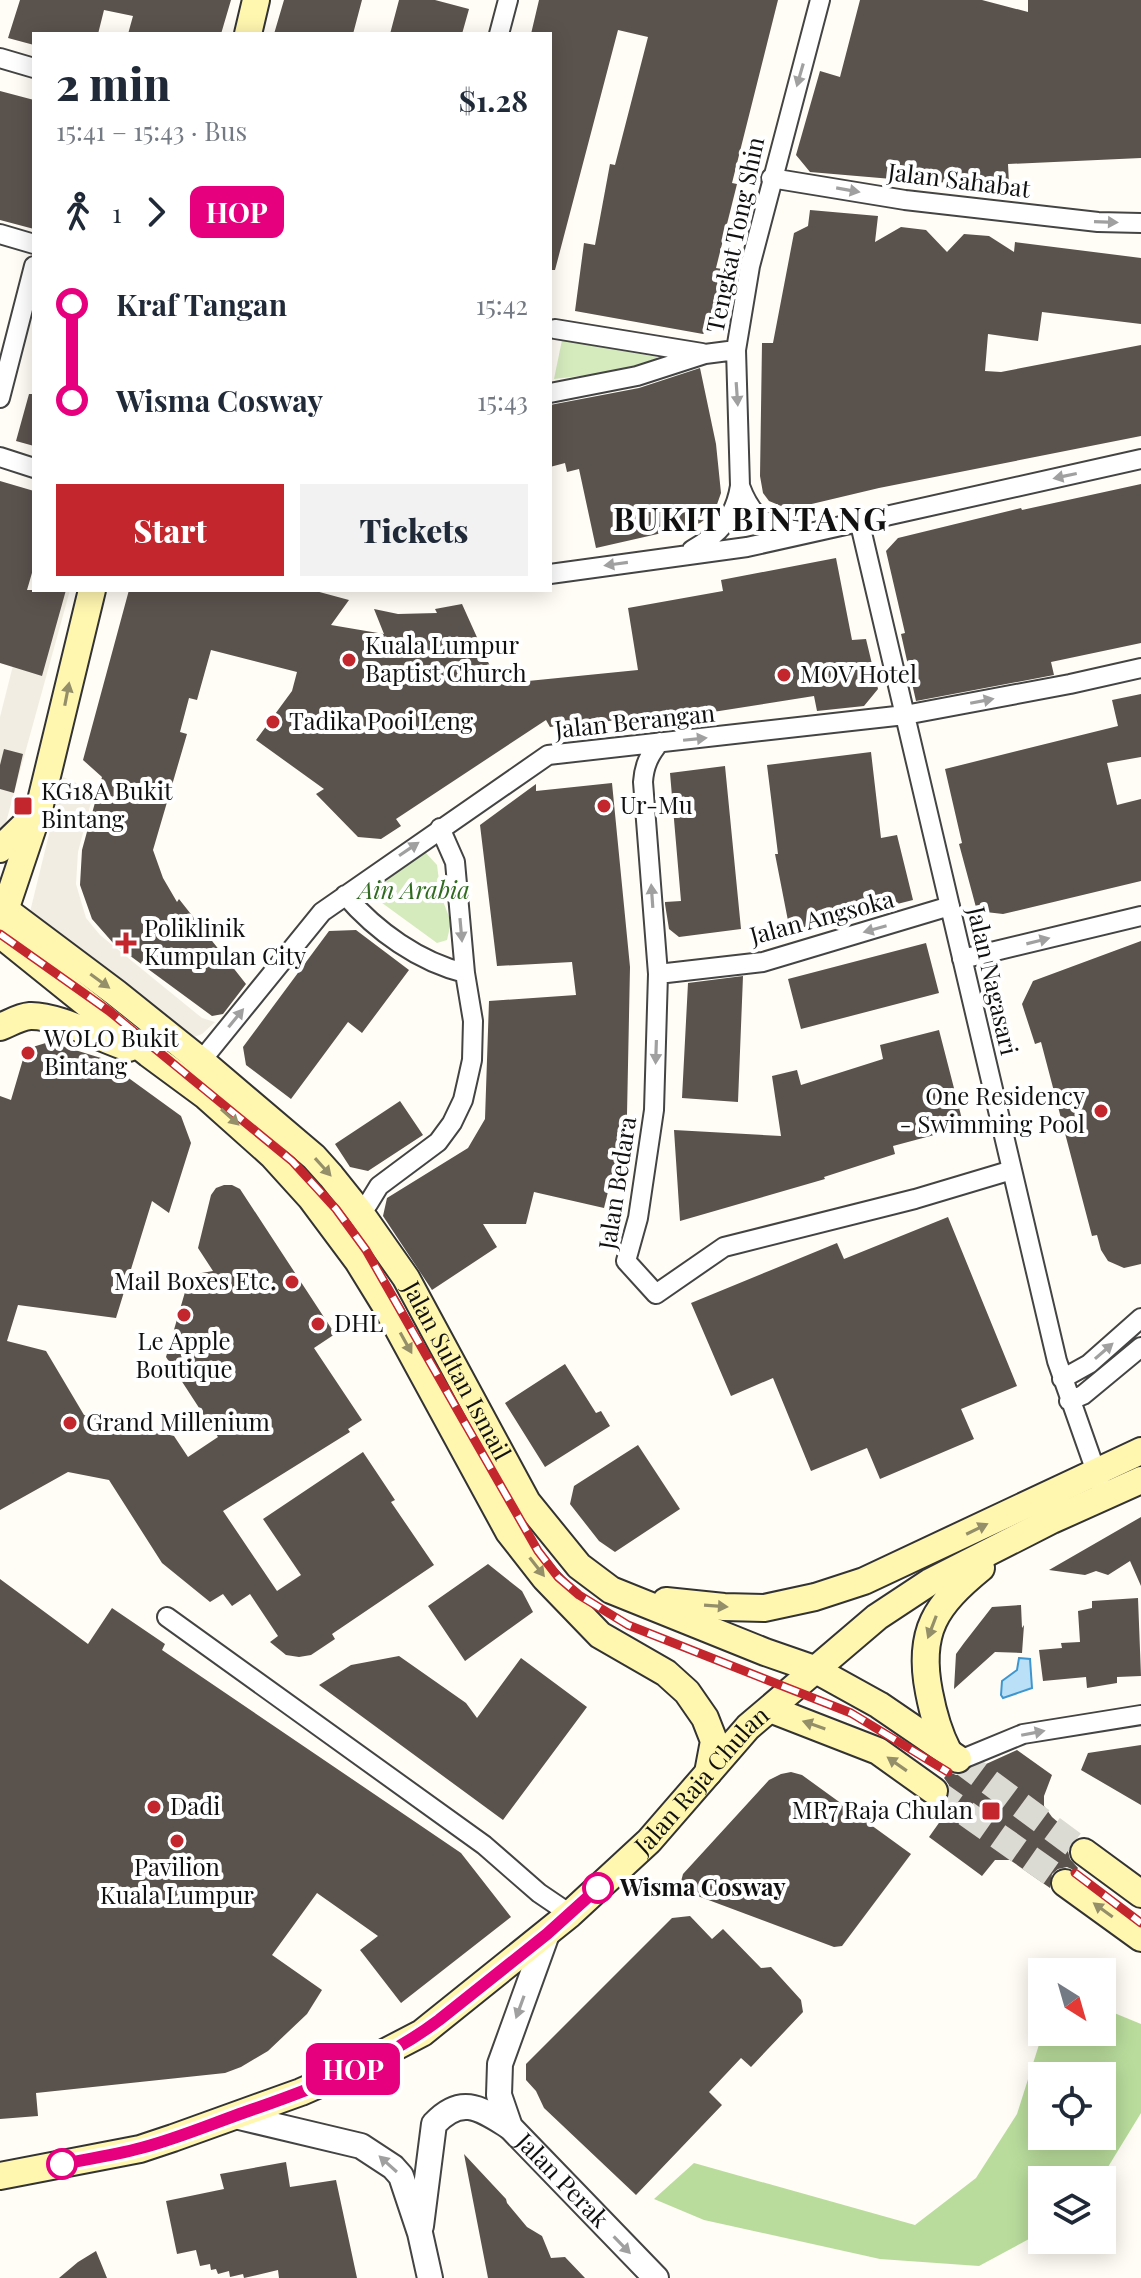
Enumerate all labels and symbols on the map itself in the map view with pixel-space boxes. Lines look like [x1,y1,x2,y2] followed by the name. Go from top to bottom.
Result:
[793,63,805,88] one-way arrow
[698,134,770,335] street label: Tengkat Tong Shin
[885,154,1033,204] street label: Jalan Sahabat
[836,184,861,197] one-way arrow
[1094,216,1119,229] one-way arrow
[731,382,744,407] one-way arrow
[1052,470,1077,483] one-way arrow
[613,496,889,539] district label: BUKIT BINTANG
[603,558,628,571] one-way arrow
[365,628,527,688] place label: Kuala Lumpur Baptist Church
[340,651,358,669] marker: Kuala Lumpur Baptist Church
[800,657,917,689] place label: MOV Hotel
[775,666,793,684] marker: MOV Hotel
[61,682,73,707] one-way arrow
[970,694,995,707] one-way arrow
[552,696,716,744] street label: Jalan Berangan
[289,704,474,736] place label: Tadika Pooi Leng
[264,713,282,731] marker: Tadika Pooi Leng
[682,732,707,745] one-way arrow
[41,774,173,834] place label: KG18A Bukit Bintang
[620,788,693,820] place label: Ur-Mu
[12,795,34,817] marker: KG18A Bukit Bintang
[595,797,613,815] marker: Ur-Mu
[398,842,419,857] one-way arrow
[355,873,470,905] park label: Ain Arabia
[745,881,897,951] street label: Jalan Angsoka
[645,883,658,908] one-way arrow
[961,902,1027,1058] street label: Jalan Nagasari
[144,911,306,971] place label: Poliklinik Kumpulan City
[455,918,468,943] one-way arrow
[863,923,888,935] one-way arrow
[115,932,137,954] marker: Poliklinik Kumpulan City
[1026,935,1051,947] one-way arrow
[89,973,110,988] one-way arrow
[227,1008,244,1028] one-way arrow
[43,1021,179,1081] place label: WOLO Bukit Bintang
[649,1040,662,1065] one-way arrow
[19,1044,37,1062] marker: WOLO Bukit Bintang
[899,1079,1085,1139] place label: One Residency - Swimming Pool
[1092,1102,1110,1120] marker: One Residency - Swimming Pool
[220,1108,239,1126] one-way arrow
[590,1114,642,1252] street label: Jalan Bedara
[314,1157,331,1177] one-way arrow
[114,1264,276,1296] place label: Mail Boxes Etc.
[283,1273,301,1291] marker: Mail Boxes Etc.
[396,1274,519,1465] street label: Jalan Sultan Ismail
[175,1306,193,1324] marker: Le Apple Boutique
[334,1306,383,1338] place label: DHL
[309,1315,327,1333] marker: DHL
[135,1324,233,1384] place label: Le Apple Boutique
[399,1331,413,1354] one-way arrow
[1094,1343,1113,1361] one-way arrow
[86,1405,270,1437] place label: Grand Millenium
[61,1414,79,1432] marker: Grand Millenium
[965,1522,988,1536] one-way arrow
[528,1557,544,1577] one-way arrow
[704,1600,729,1613] one-way arrow
[925,1615,938,1639] one-way arrow
[626,1698,775,1861] street label: Jalan Raja Chulan
[801,1719,825,1731] one-way arrow
[1020,1726,1045,1738] one-way arrow
[886,1757,907,1772] one-way arrow
[170,1789,220,1821] place label: Dadi
[792,1793,973,1825] place label: MR7 Raja Chulan
[145,1798,163,1816] marker: Dadi
[980,1800,1002,1822] marker: MR7 Raja Chulan
[168,1832,186,1850] marker: Pavilion Kuala Lumpur
[100,1850,254,1910] place label: Pavilion Kuala Lumpur
[619,1870,786,1902] place label: Wisma Cosway
[583,1873,613,1903] marker: Wisma Cosway
[1093,1903,1113,1919] one-way arrow
[1028,1958,1116,2046] north arrow
[513,1995,526,2019] one-way arrow
[307,2043,399,2095] line badge: HOP
[510,2124,617,2234] street label: Jalan Perak
[47,2149,77,2179] unlabelled marker
[378,2156,398,2173] one-way arrow
[612,2235,631,2254] one-way arrow

